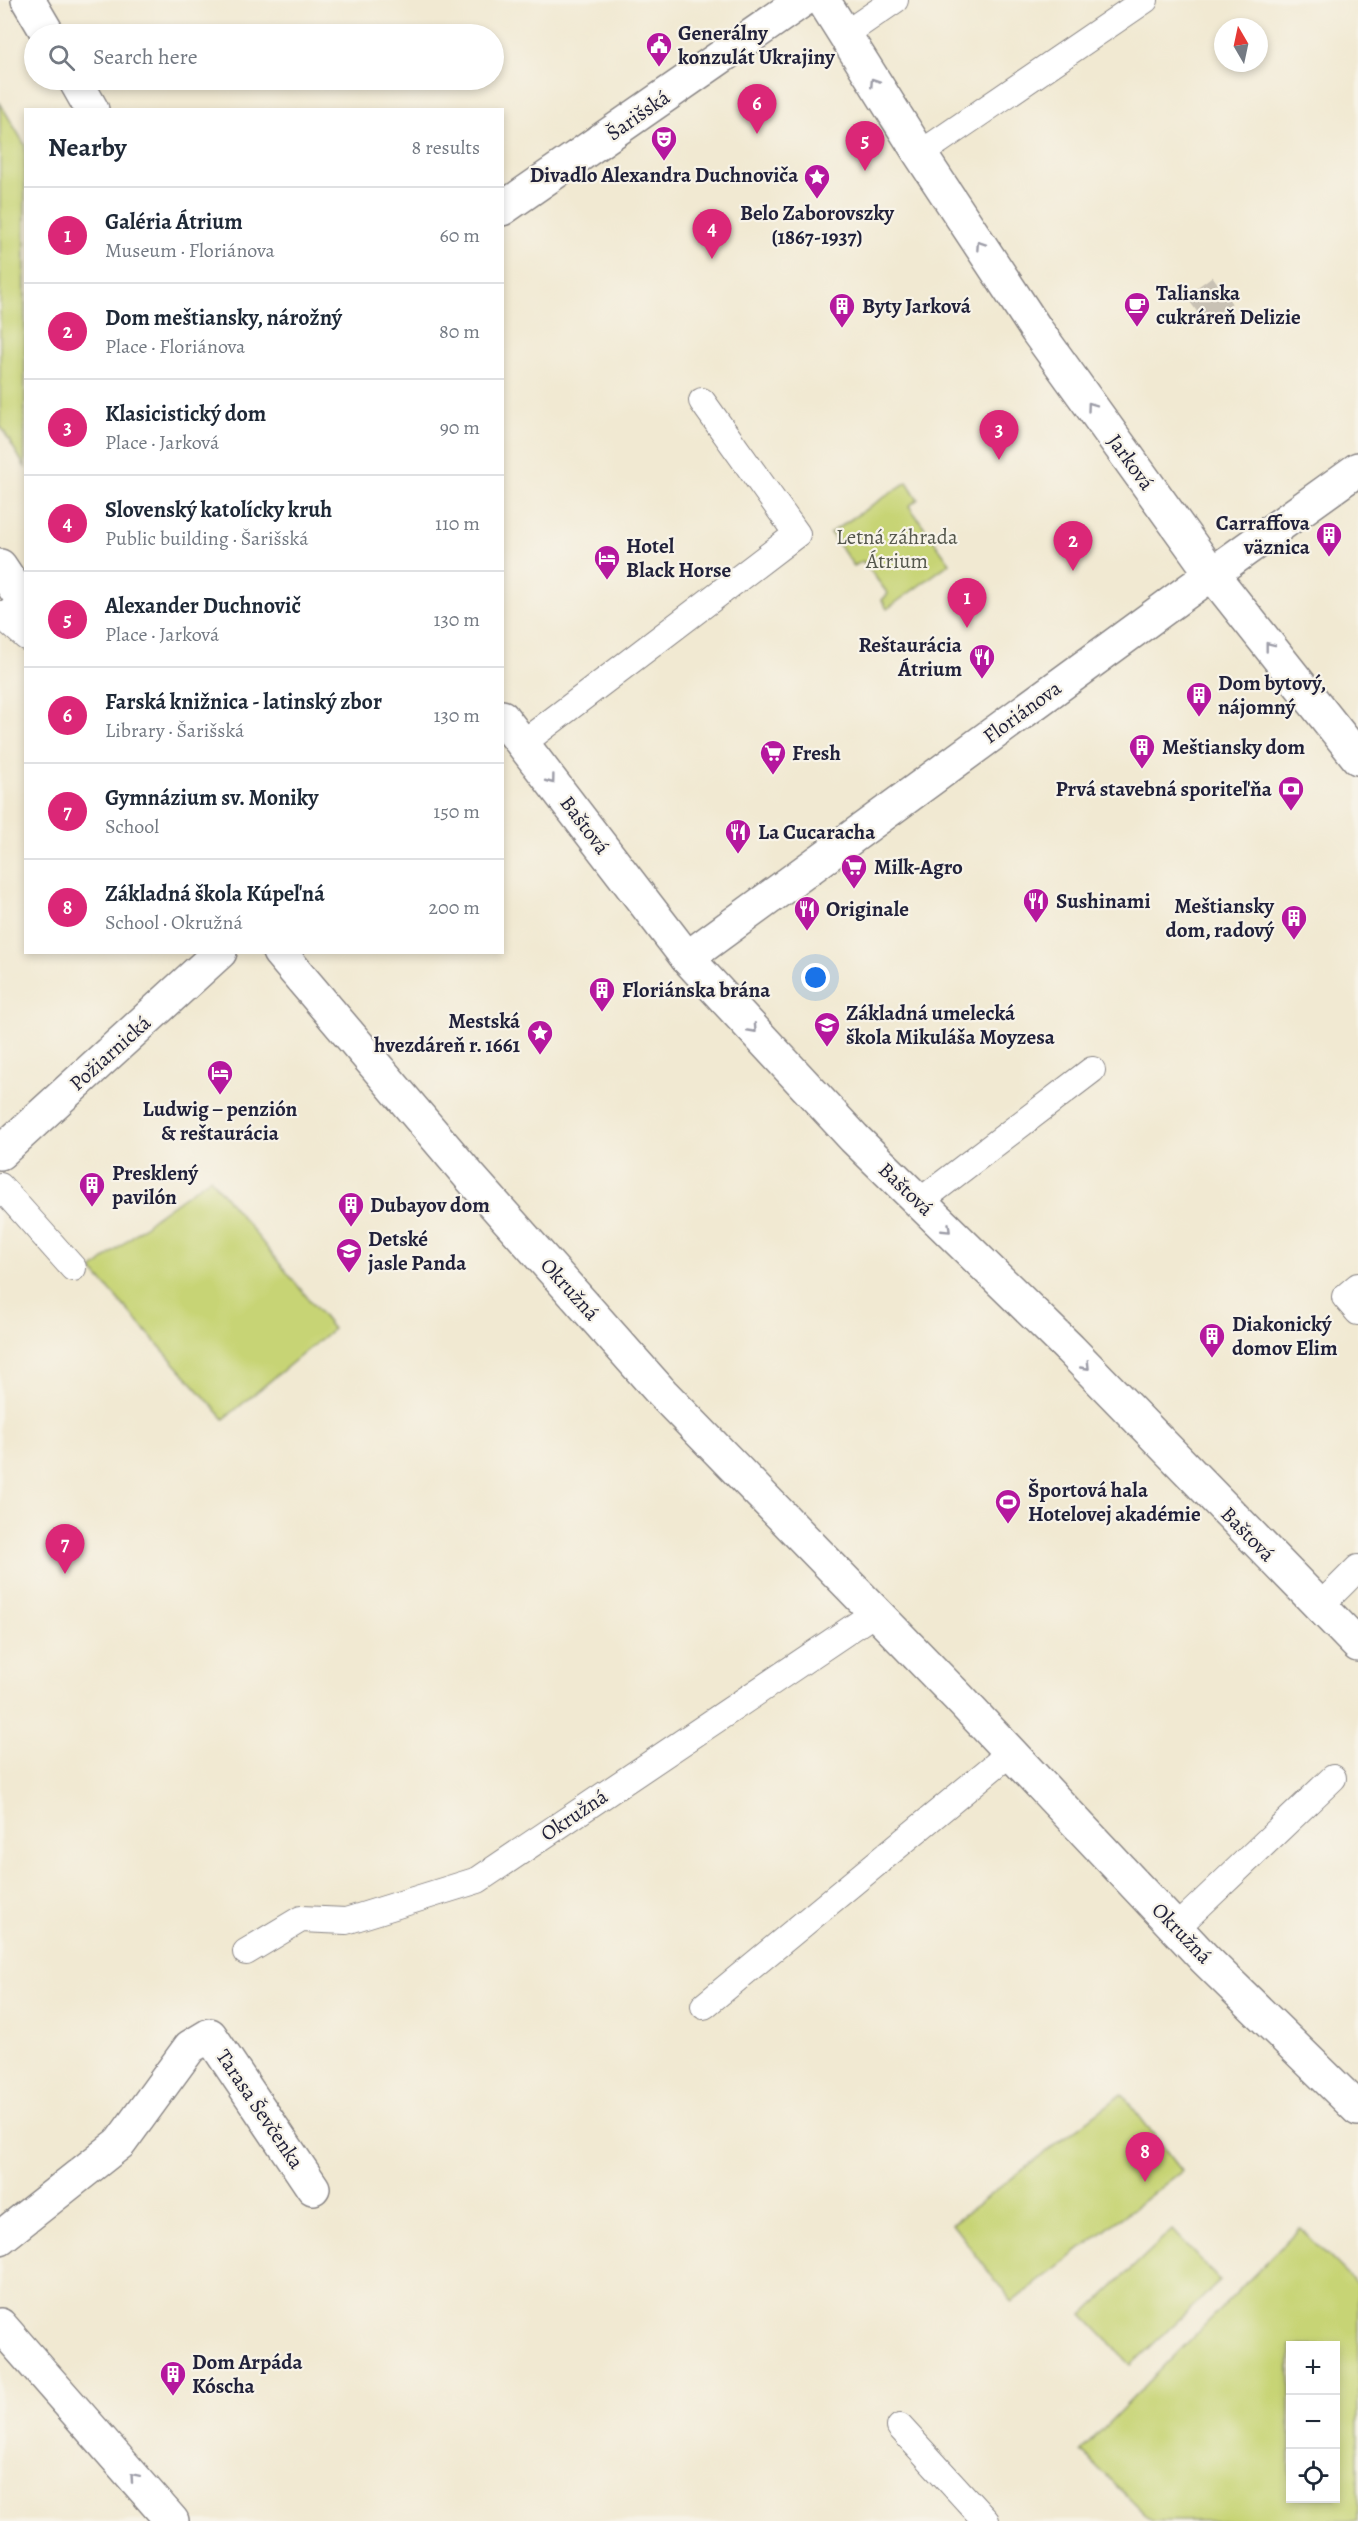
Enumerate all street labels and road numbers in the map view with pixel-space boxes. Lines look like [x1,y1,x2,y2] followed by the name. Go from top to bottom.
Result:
[601,83,675,147] street label: Šarišská
[1101,428,1161,496] street label: Jarková
[977,674,1067,750] street label: Floriánova
[554,790,616,860] street label: Baštová
[63,1009,157,1097] street label: Požiarnická
[872,1156,940,1222] street label: Baštová
[534,1252,606,1327] street label: Okružná
[1215,1500,1281,1568] street label: Baštová
[535,1782,613,1848] street label: Okružná
[1146,1896,1218,1970] street label: Okružná
[210,2044,310,2174] street label: Tarasa Ševčenka

